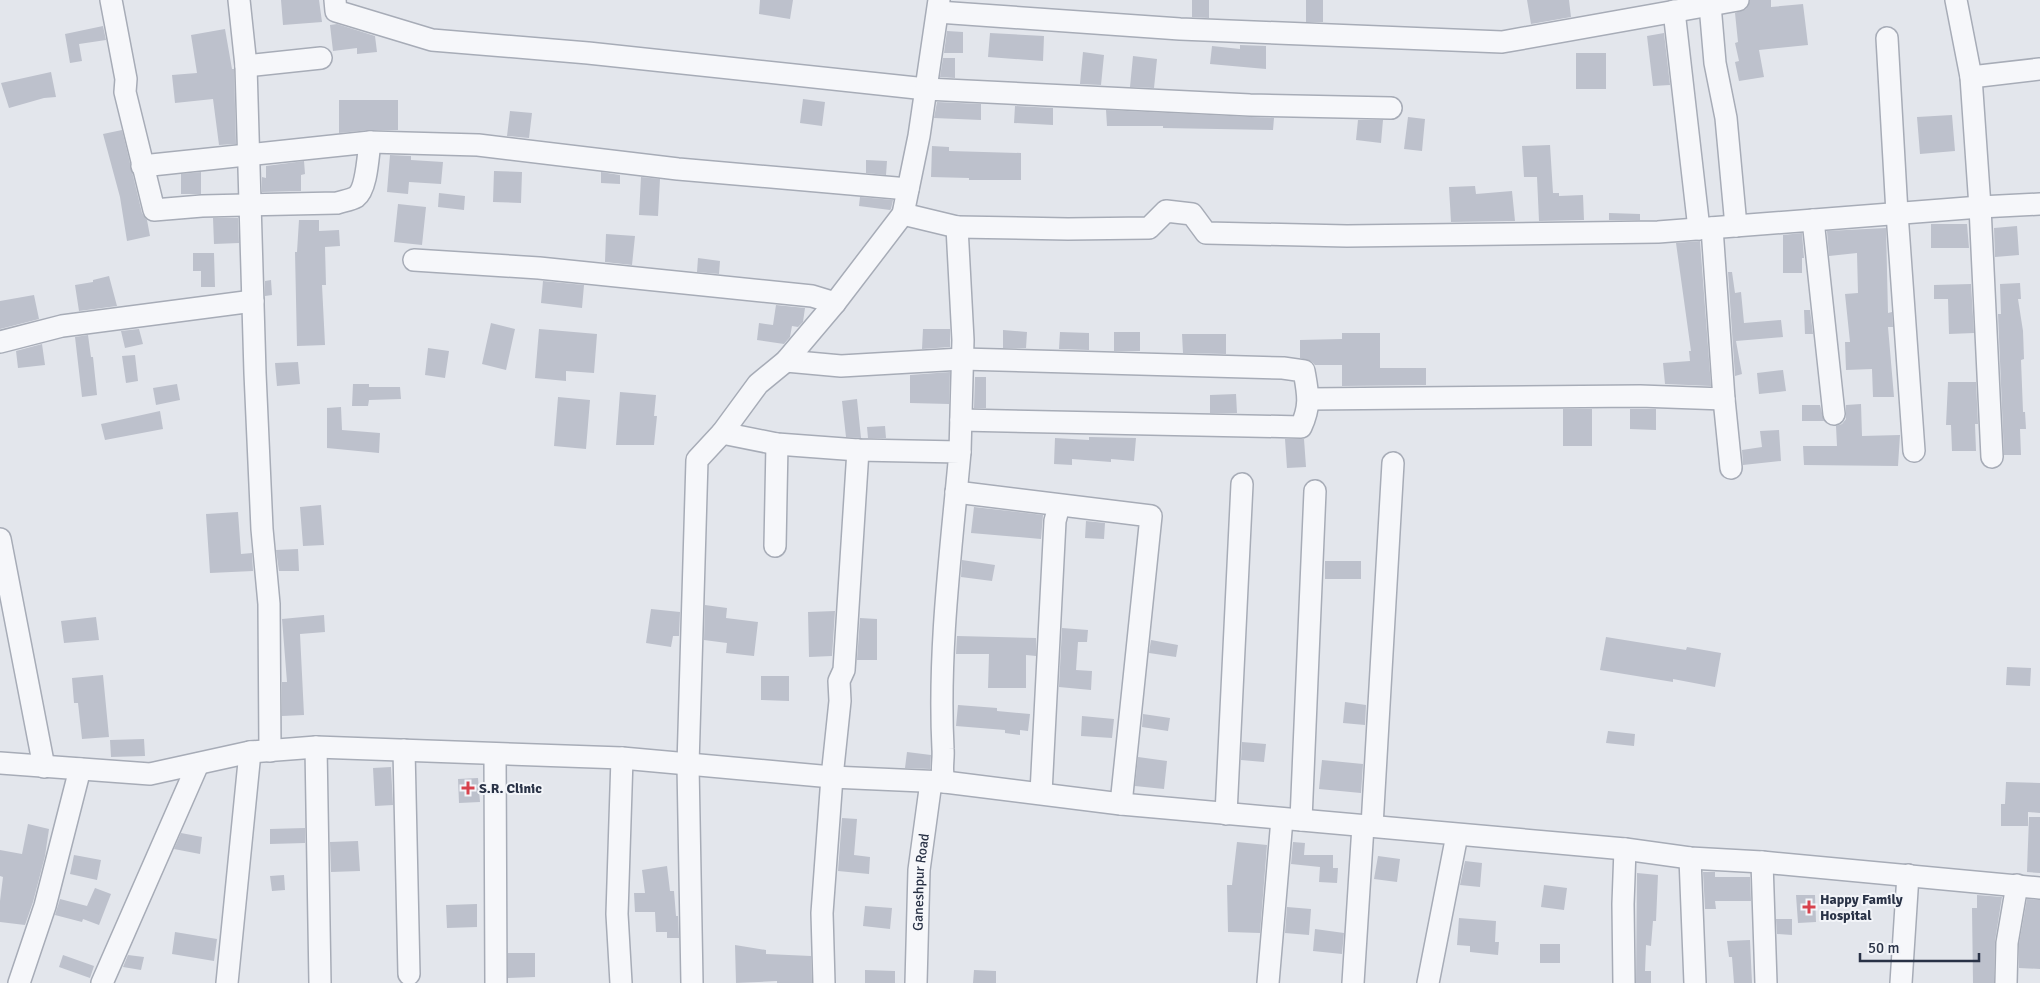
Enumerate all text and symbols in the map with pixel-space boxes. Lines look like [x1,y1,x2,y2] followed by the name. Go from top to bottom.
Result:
[479,780,542,797] place label: S.R. Clinic
[461,781,475,795] marker: S.R. Clinic
[909,832,933,931] street label: Ganeshpur Road
[1820,891,1903,924] place label: Happy Family Hospital
[1802,900,1816,914] marker: Happy Family Hospital
[1860,930,1979,962] scale bar
[1868,939,1899,957] text: 50 m

